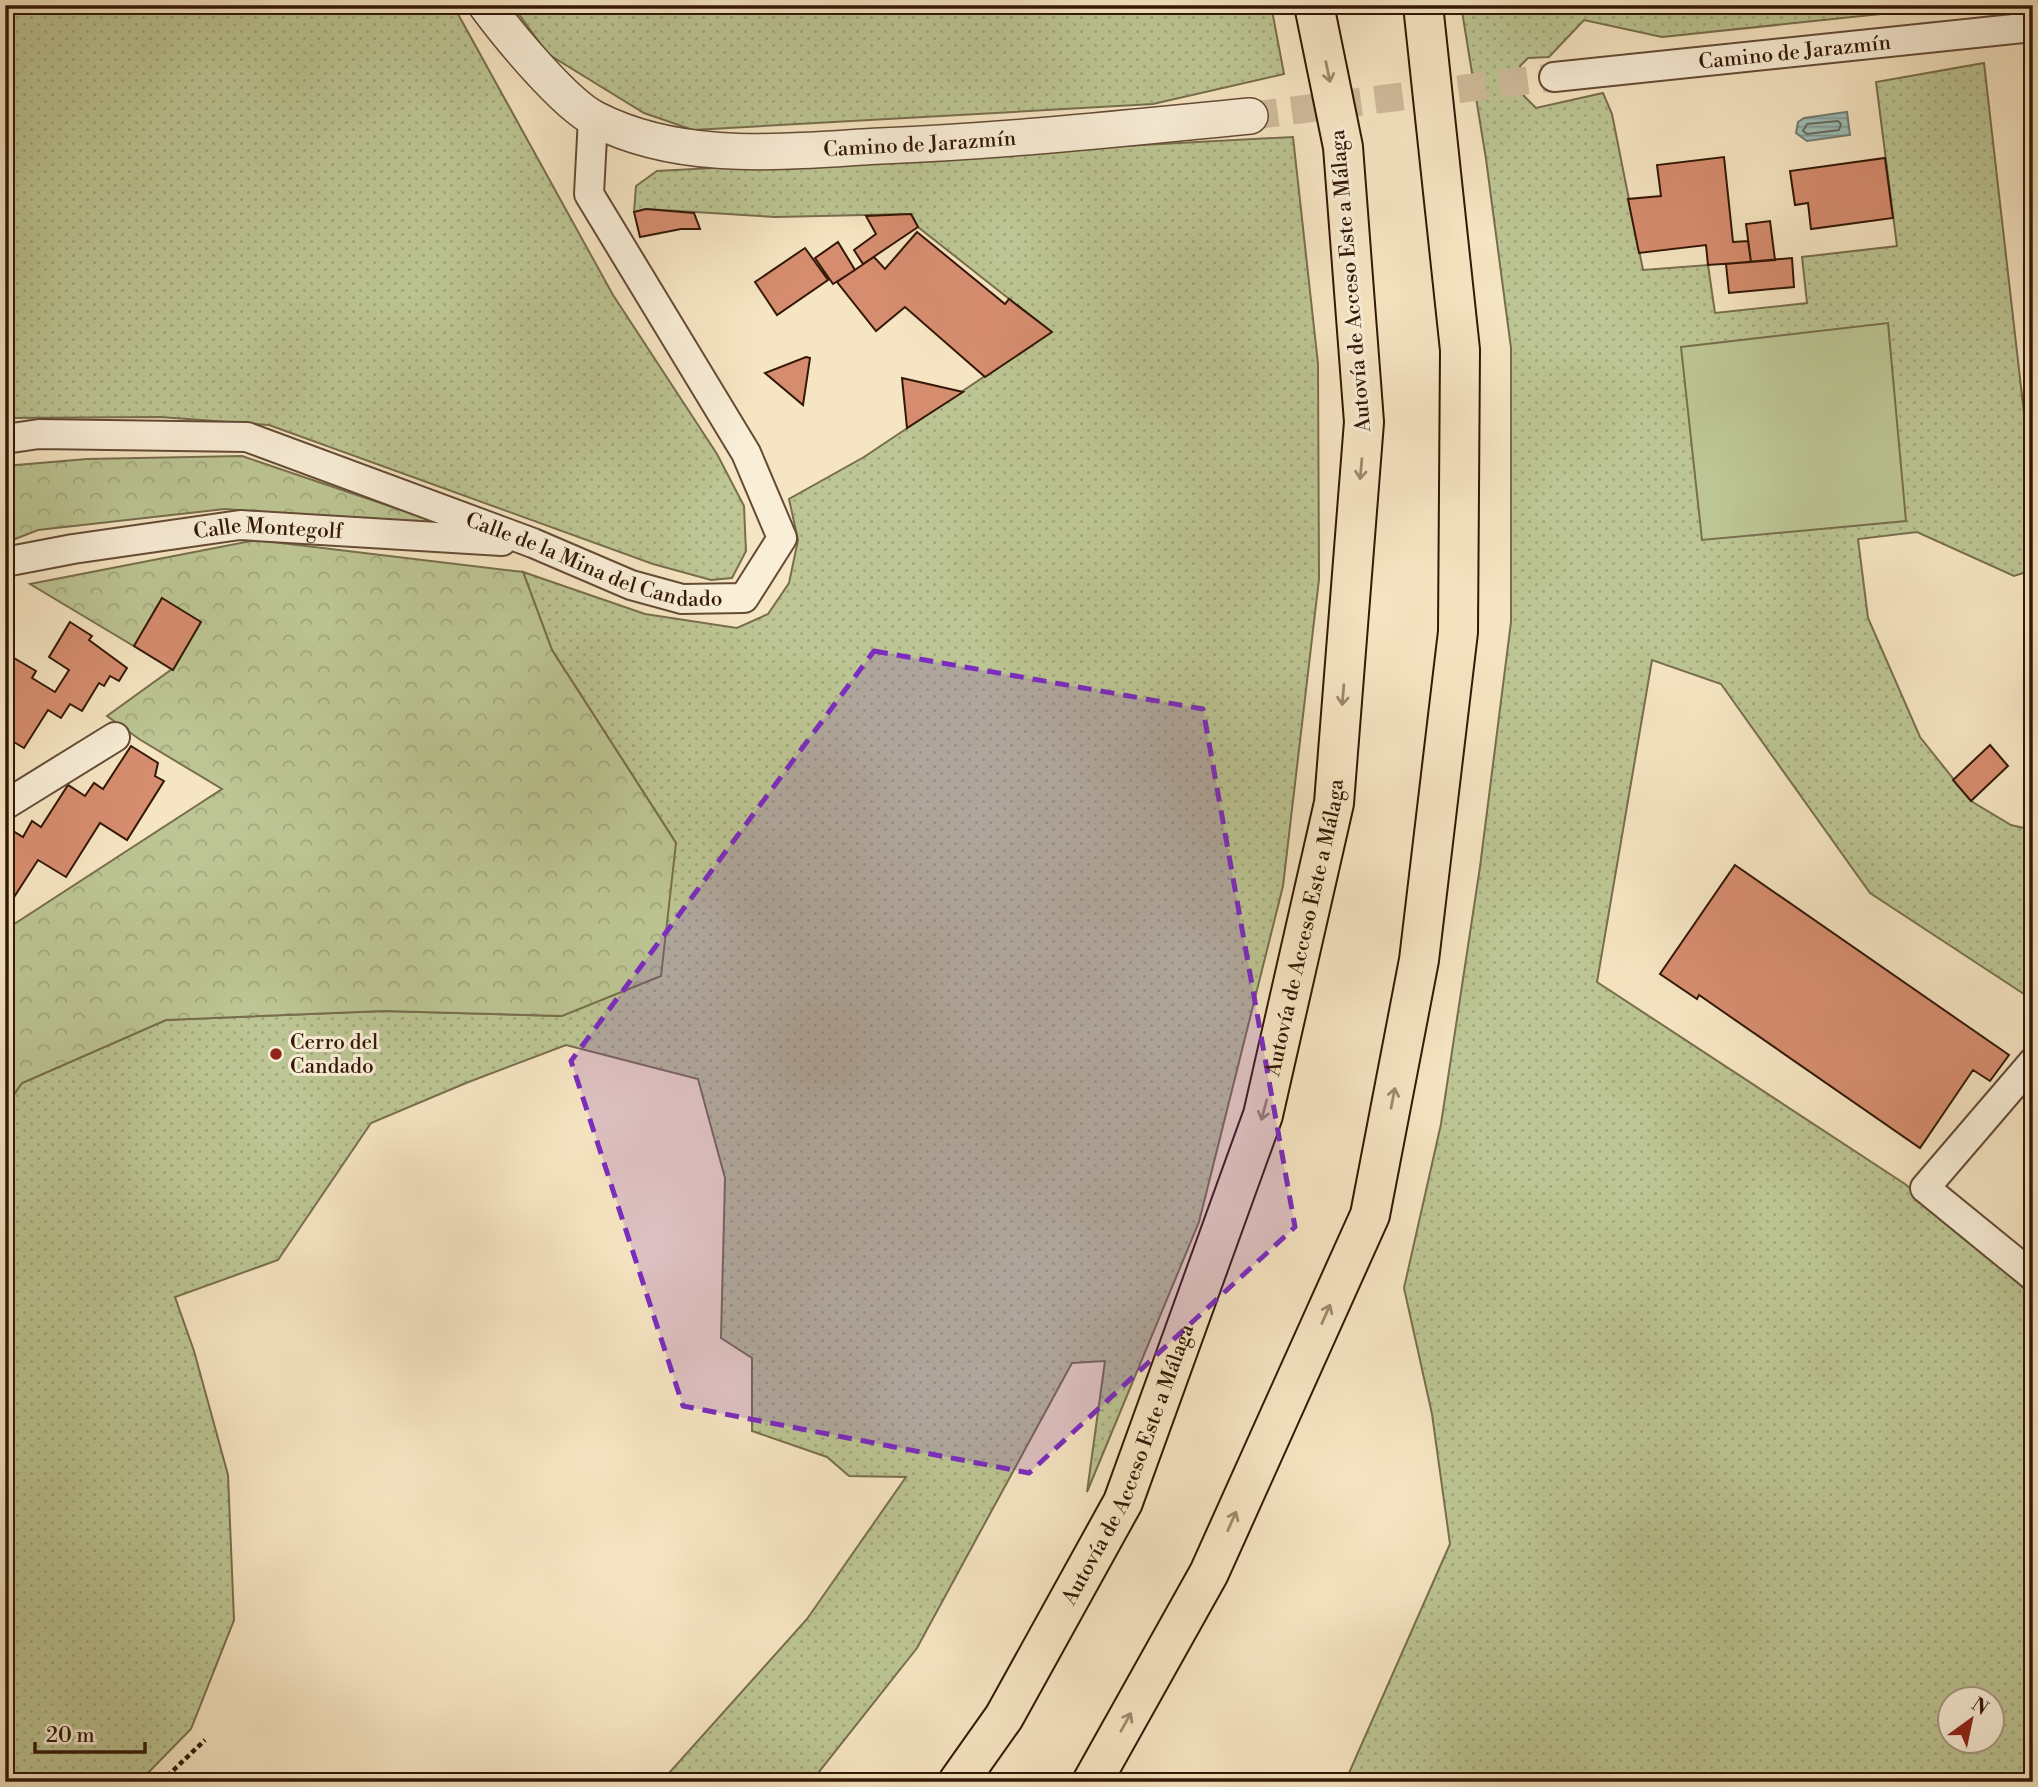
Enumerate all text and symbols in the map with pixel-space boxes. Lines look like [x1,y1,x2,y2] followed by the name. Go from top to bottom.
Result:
[1697,30,1893,76] street label: Camino de Jarazmín
[1321,60,1335,83] one-way arrow
[823,126,1017,163] street label: Camino de Jarazmín
[1325,128,1377,434] street label: Autovía de Acceso Este a Málaga
[1354,457,1367,479] one-way arrow
[462,507,723,613] street label: Calle de la Mina del Candado
[192,513,345,546] street label: Calle Montegolf
[1336,684,1349,706] one-way arrow
[1260,778,1350,1080] street label: Autovía de Acceso Este a Málaga
[290,1030,378,1080] place label: Cerro del Candado
[268,1046,284,1062] marker: Cerro del Candado
[1387,1087,1400,1110] one-way arrow
[1257,1099,1270,1121] one-way arrow
[1320,1304,1333,1325] one-way arrow
[1056,1320,1200,1610] street label: Autovía de Acceso Este a Málaga
[1226,1511,1239,1532] one-way arrow
[1937,1686,2007,1756] north arrow
[1967,1692,1993,1721] text: N
[35,1710,145,1754] scale bar
[1120,1712,1133,1733] one-way arrow
[46,1723,95,1749] text: 20 m

